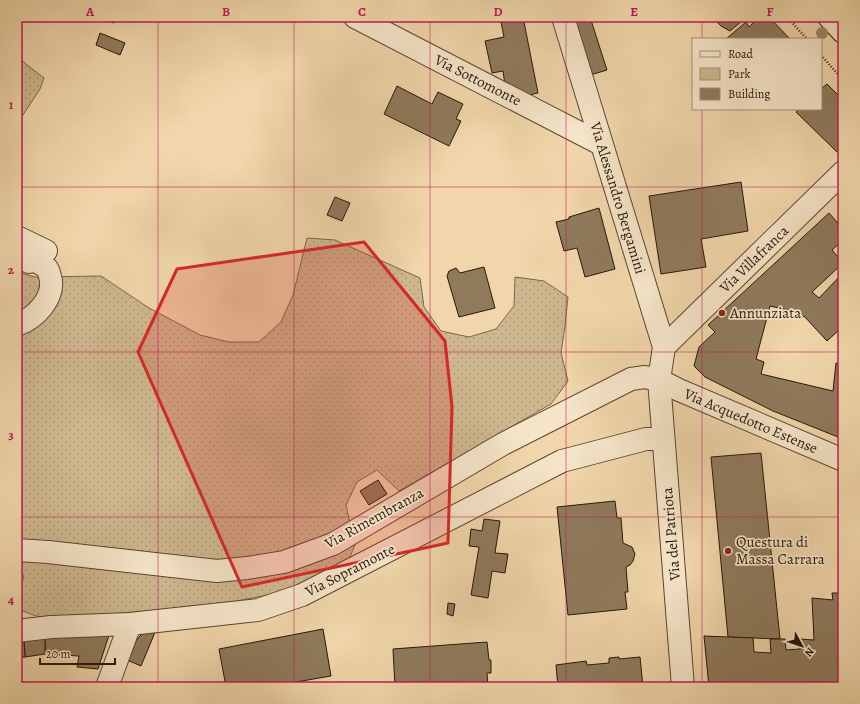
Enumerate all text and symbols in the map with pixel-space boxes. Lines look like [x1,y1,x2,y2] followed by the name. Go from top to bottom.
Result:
[85,3,95,20] text: A
[222,3,230,20] text: B
[358,3,366,20] text: C
[493,3,503,20] text: D
[630,3,638,20] text: E
[767,3,774,20] text: F
[692,38,822,110] legend
[728,46,754,62] text: Road
[430,49,525,111] street label: Via Sottomonte
[728,66,751,82] text: Park
[728,86,770,102] text: Building
[9,96,14,113] text: 1
[585,119,651,276] street label: Via Alessandro Bergamini
[714,221,793,298] street label: Via Villafranca
[8,261,15,278] text: 2
[729,303,801,323] place label: Annunziata
[717,308,727,318] marker: Annunziata
[680,383,821,458] street label: Via Acquedotto Estense
[8,426,14,443] text: 3
[320,483,427,554] street label: Via Rimembranza
[657,487,685,582] street label: Via del Patriota
[736,532,825,569] place label: Questura di Massa Carrara
[301,539,399,602] street label: Via Sopramonte
[723,546,733,556] marker: Questura di Massa Carrara
[8,591,14,608] text: 4
[782,626,822,666] north arrow
[40,640,115,666] scale bar
[801,644,818,660] text: N
[46,646,70,662] text: 20 m

